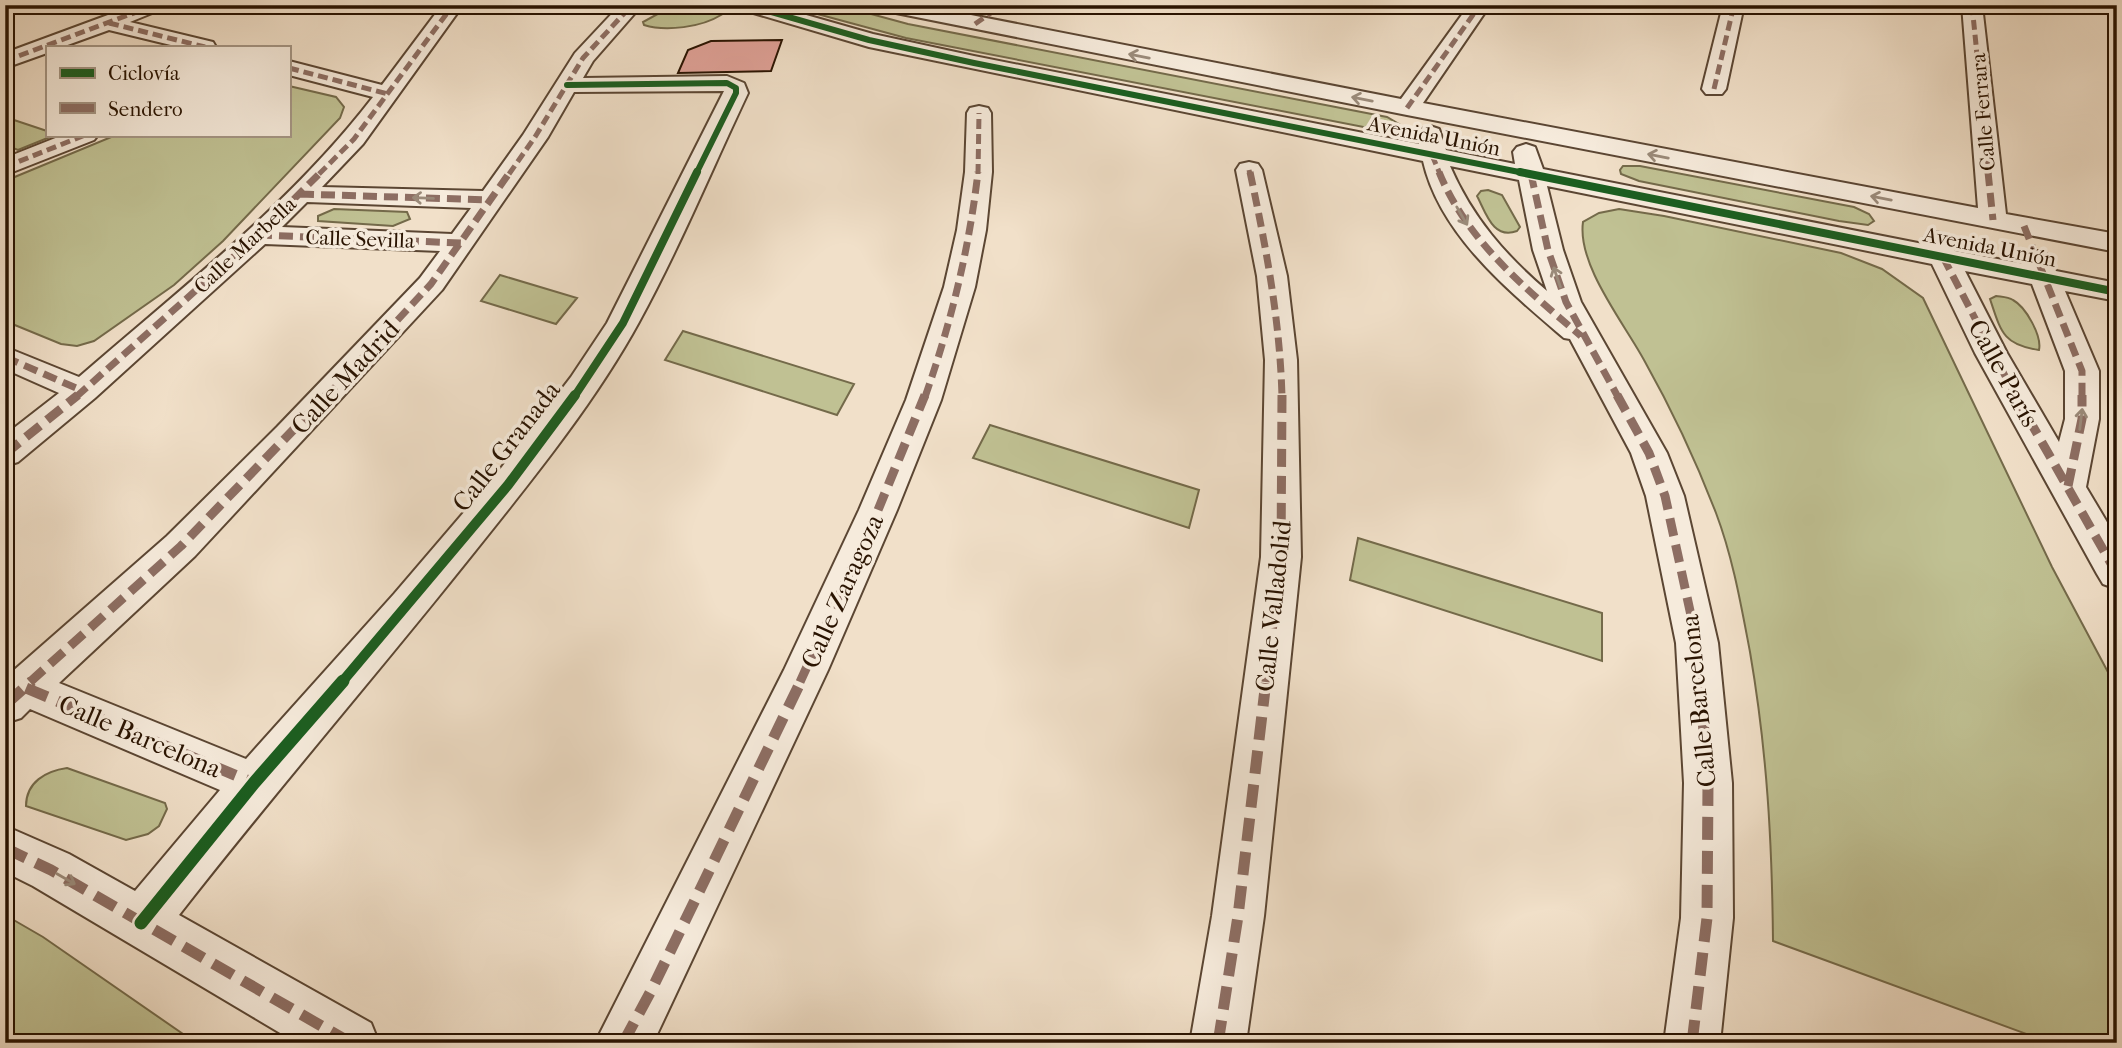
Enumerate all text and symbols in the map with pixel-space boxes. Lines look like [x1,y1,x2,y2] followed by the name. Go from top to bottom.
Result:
[46,46,290,136] legend
[1128,49,1151,62] one-way arrow
[1966,52,2000,172] street label: Calle Ferrara
[108,61,180,85] text: Ciclovía
[1351,92,1374,106] one-way arrow
[108,97,183,121] text: Sendero
[1365,111,1502,161] street label: Avenida Unión
[1647,149,1670,162] one-way arrow
[189,191,301,298] street label: Calle Marbella
[412,191,435,204] one-way arrow
[1870,191,1893,204] one-way arrow
[1455,205,1469,225] one-way arrow
[1921,222,2058,272] street label: Avenida Unión
[305,225,415,253] street label: Calle Sevilla
[1550,266,1562,288] one-way arrow
[285,313,407,441] street label: Calle Madrid
[1961,314,2046,432] street label: Calle París
[446,374,568,518] street label: Calle Granada
[2074,408,2087,431] one-way arrow
[795,509,891,673] street label: Calle Zaragoza
[1249,518,1298,693] street label: Calle Valladolid
[1674,612,1723,789] street label: Calle Barcelona
[54,688,227,785] street label: Calle Barcelona
[56,872,76,886] one-way arrow

